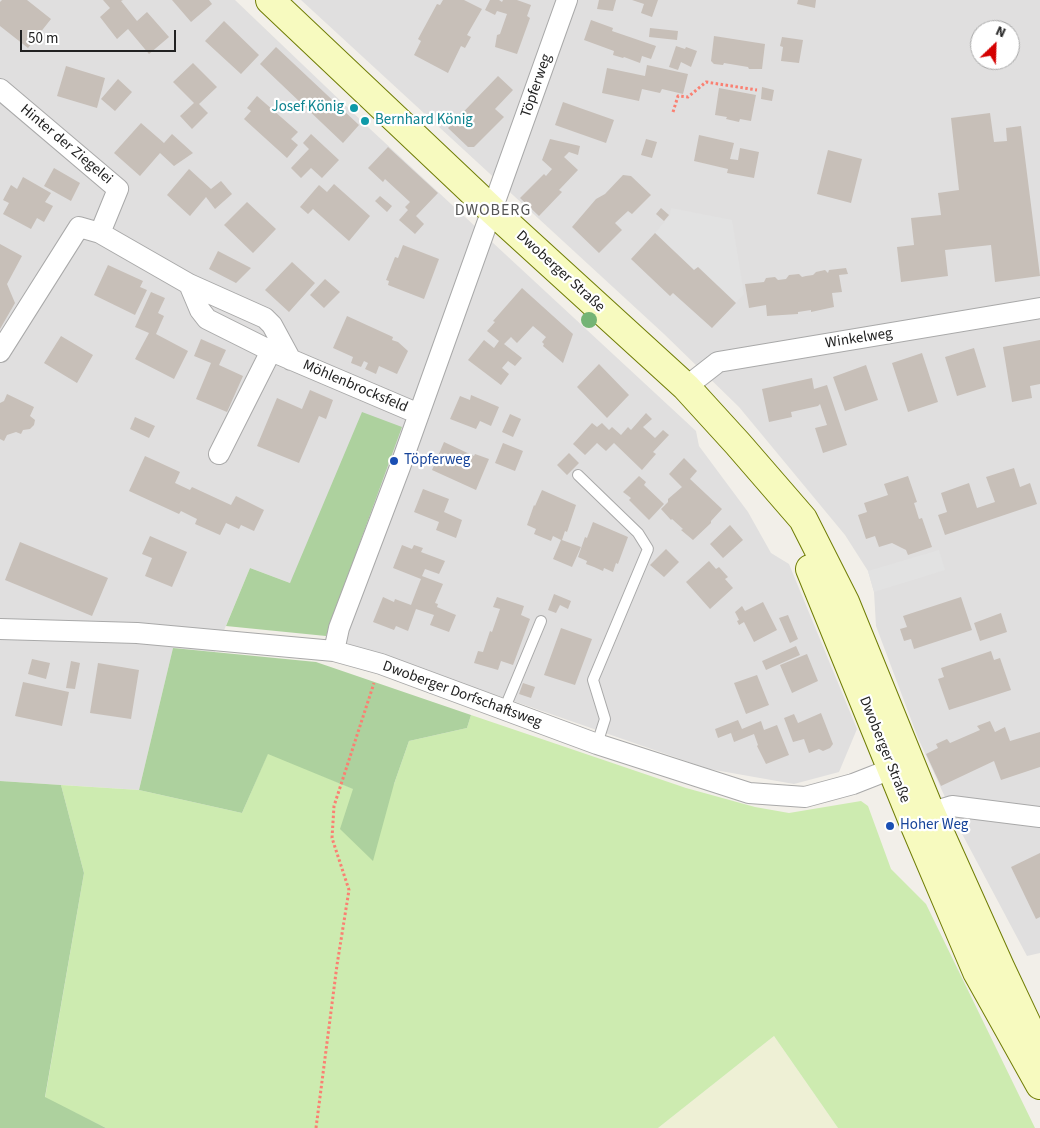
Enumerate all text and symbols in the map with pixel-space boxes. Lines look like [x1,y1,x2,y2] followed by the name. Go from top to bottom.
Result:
[22,20,179,52] scale bar
[970,20,1020,70] north arrow
[992,21,1009,43] text: N
[28,28,58,49] text: 50 m
[518,52,556,120] street label: Töpferweg
[271,99,344,117] place label: Josef König
[16,101,116,189] street label: Hinter der Ziegelei
[348,102,360,114] marker: Josef König
[375,112,473,130] place label: Bernhard König
[359,115,371,127] marker: Bernhard König
[454,201,532,221] district label: DWOBERG
[512,227,608,317] street label: Dwoberger Straße
[824,325,894,353] street label: Winkelweg
[300,357,410,417] street label: Möhlenbrocksfeld
[404,452,470,470] place label: Töpferweg
[388,455,400,467] marker: Töpferweg
[380,658,544,732] street label: Dwoberger Dorfschaftsweg
[854,694,914,806] street label: Dwoberger Straße
[900,817,968,835] place label: Hoher Weg
[884,820,896,832] marker: Hoher Weg

